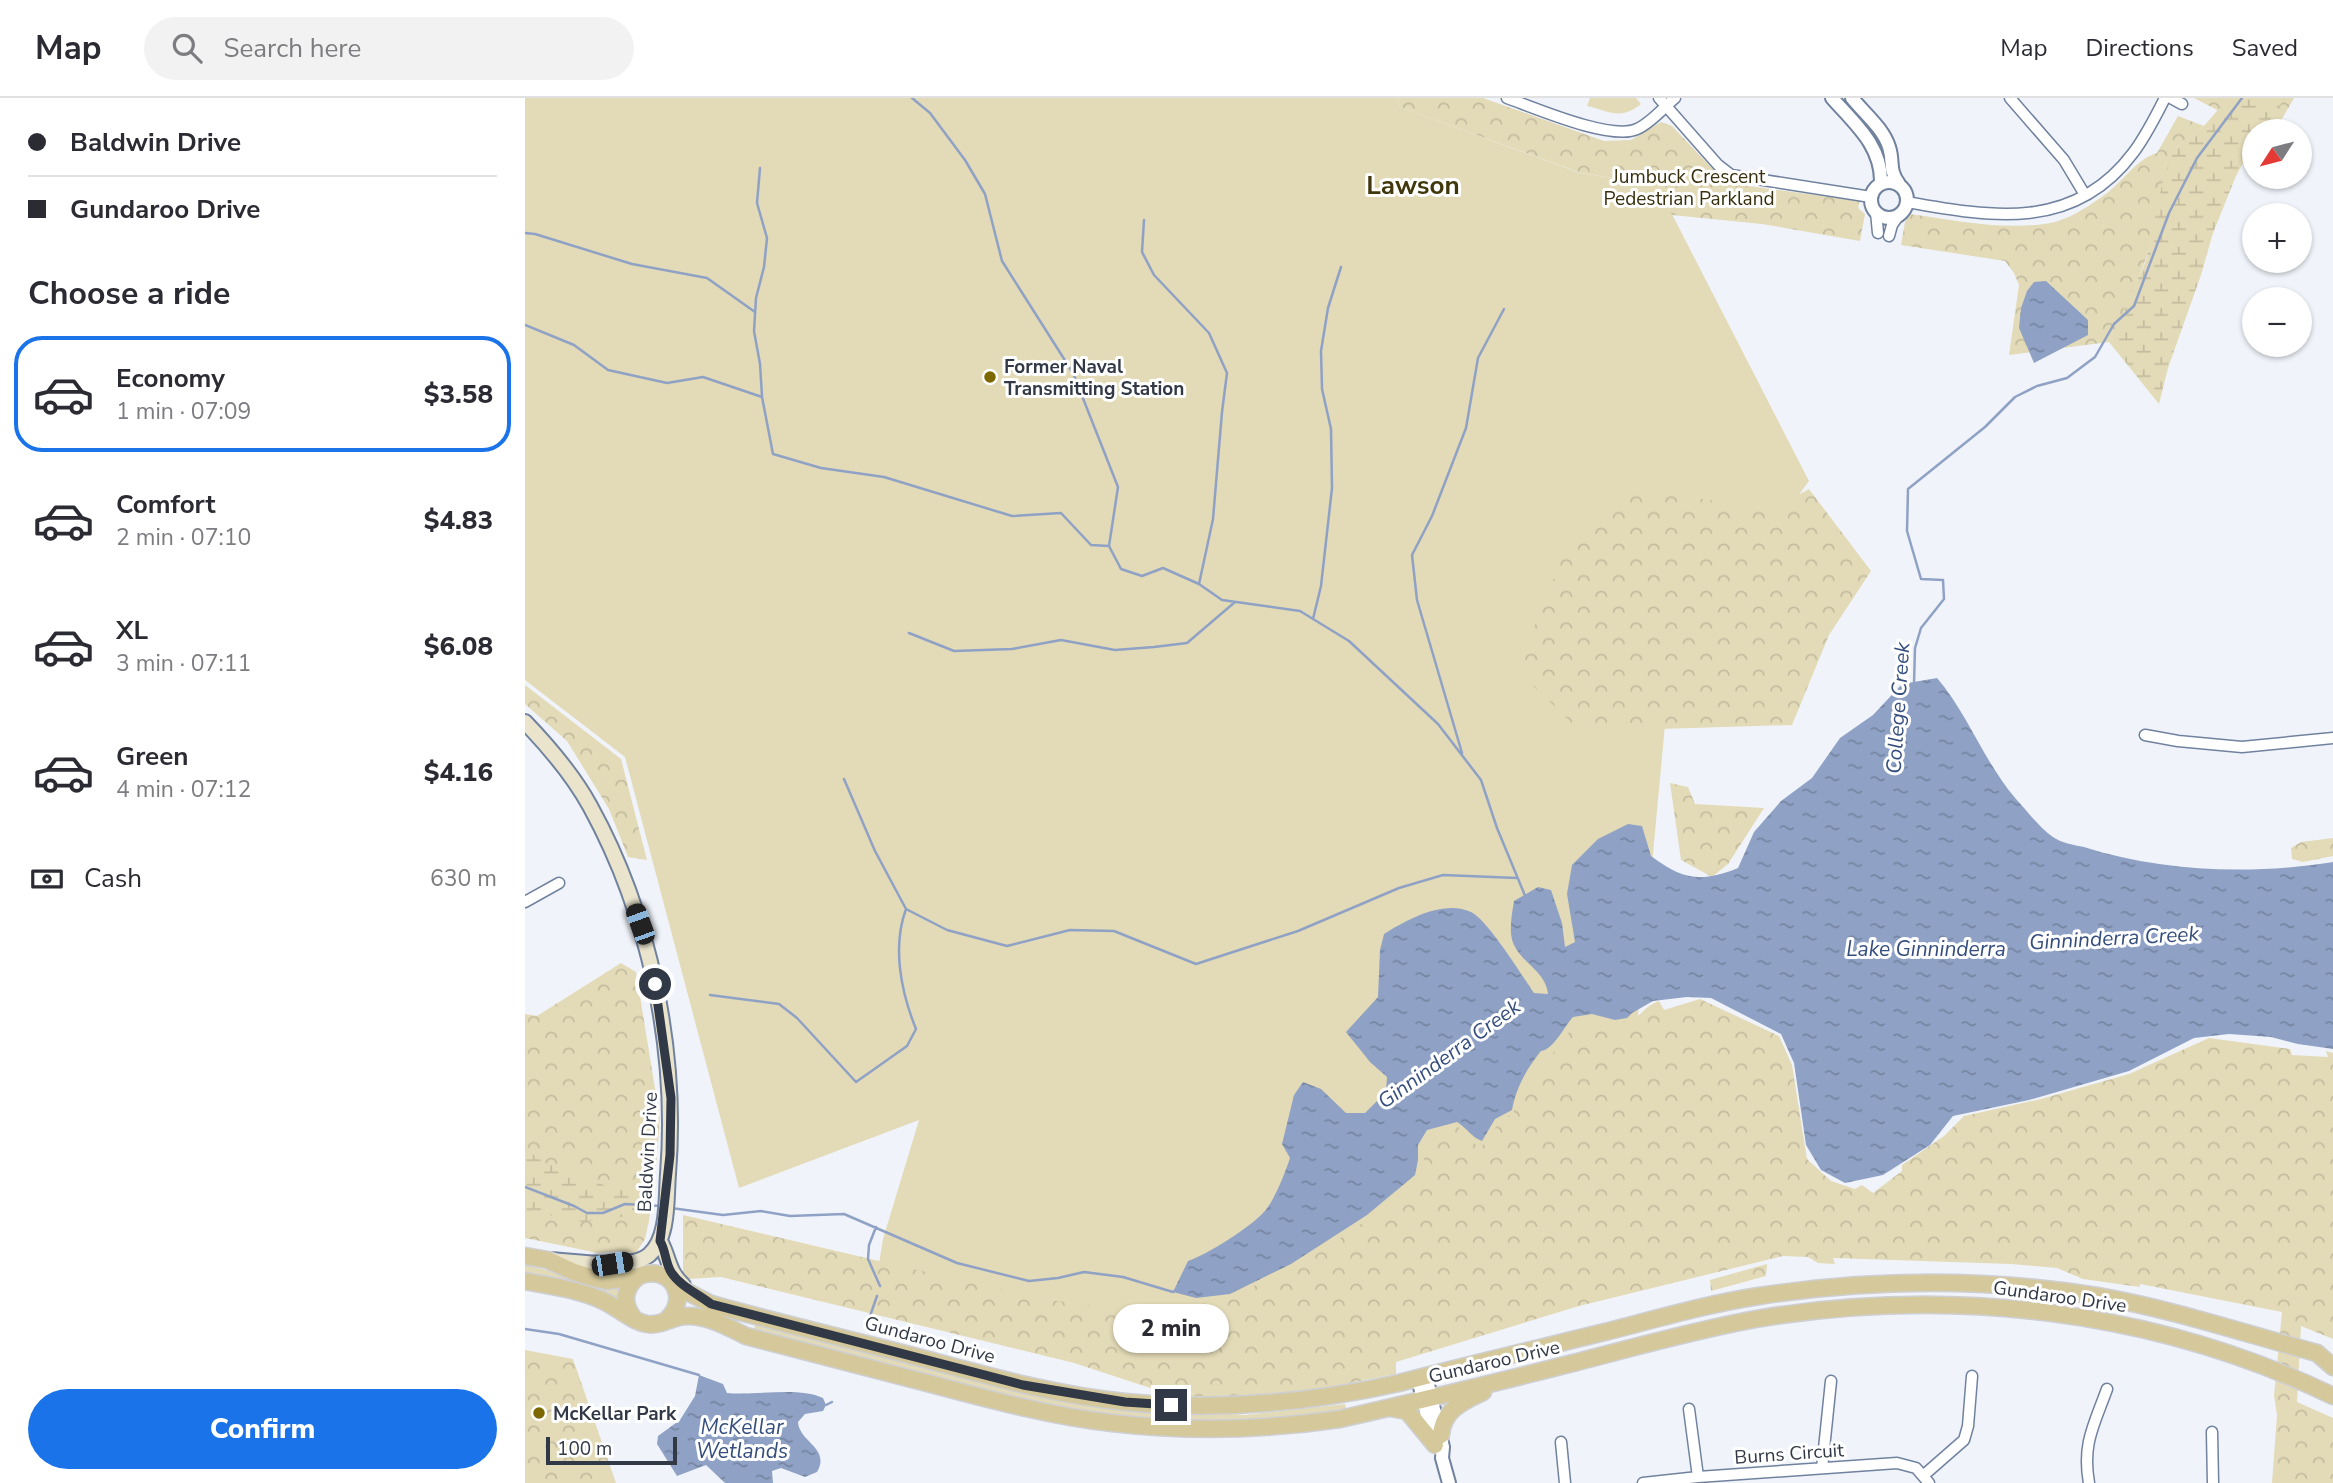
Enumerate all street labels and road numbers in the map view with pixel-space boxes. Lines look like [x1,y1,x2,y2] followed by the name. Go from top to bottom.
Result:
[632,1091,664,1213] street label: Baldwin Drive
[1992,1275,2128,1319] street label: Gundaroo Drive
[862,1310,998,1370] street label: Gundaroo Drive
[1426,1334,1563,1390] street label: Gundaroo Drive
[1734,1437,1845,1471] street label: Burns Circuit

